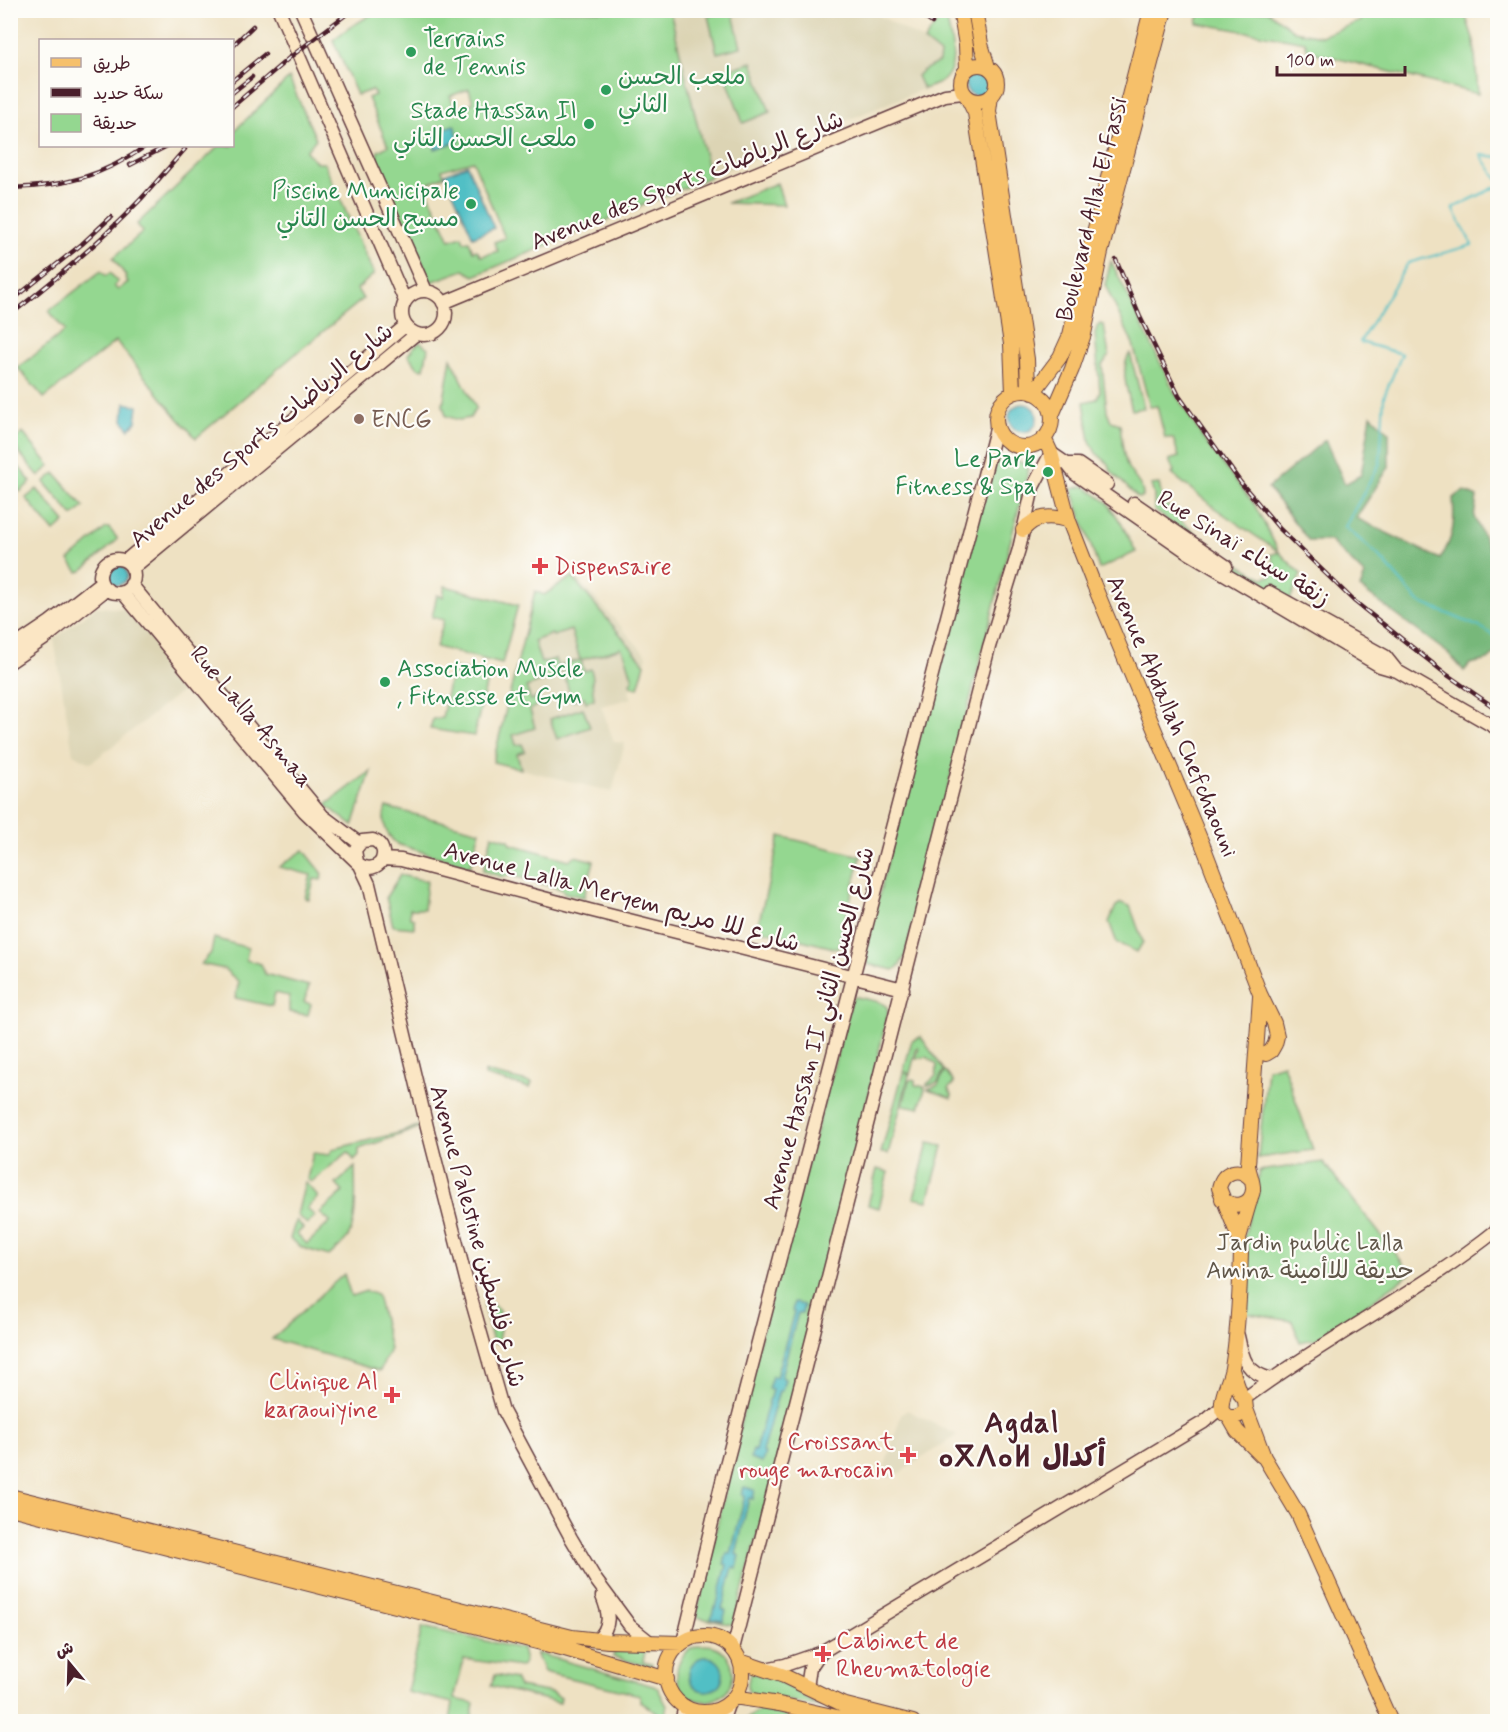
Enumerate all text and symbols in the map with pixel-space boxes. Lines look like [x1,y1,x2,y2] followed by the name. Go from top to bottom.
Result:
[423,24,526,83] place label: Terrains de Tennis
[39,39,234,147] legend
[1277,39,1404,77] scale bar
[404,45,418,59] marker: Terrains de Tennis
[1286,49,1334,73] text: 100 m
[93,52,131,76] text: طريق
[618,62,745,125] place label: ملعب الحسن الثاني
[93,82,164,106] text: سكة حديد
[599,83,613,97] marker: ملعب الحسن الثاني
[1050,94,1135,325] street label: Boulevard Allal El Fassi
[393,96,577,159] place label: Stade Hassan II ملعب الحسن التاني
[527,104,849,258] street label: Avenue des Sports شارع الرياضات
[93,112,137,136] text: حديقة
[582,117,596,131] marker: Stade Hassan II ملعب الحسن التاني
[272,176,459,239] place label: Piscine Municipale مسبح الحسن التاني
[464,197,478,211] marker: Piscine Municipale مسبح الحسن التاني
[124,317,400,556] street label: Avenue des Sports شارع الرياضات
[371,405,432,436] place label: ENCG
[352,412,366,426] marker: ENCG
[895,444,1036,503] place label: Le Park Fitness & Spa
[1041,465,1055,479] marker: Le Park Fitness & Spa
[1151,484,1335,615] street label: Rue Sinaï زنقة سيناء
[554,552,672,583] place label: Dispensaire
[531,557,549,575] marker: Dispensaire
[1098,571,1245,862] street label: Avenue Abdallah Chefchaouni
[182,640,319,794] street label: Rue Lalla Asmaa
[397,654,583,713] place label: Association Muscle , Fitnesse et Gym
[378,675,392,689] marker: Association Muscle , Fitnesse et Gym
[440,835,803,961] street label: Avenue Lalla Meryem شارع للا مريم
[756,844,887,1214] street label: Avenue Hassan II شارع الحسن الثاني
[421,1082,532,1391] street label: Avenue Palestine شارع فلسطين
[1206,1228,1414,1287] park label: Jardin public Lalla Amina حديقة للاأمينة
[264,1367,378,1426] place label: Clinique Al karaouiyine
[383,1386,401,1404] marker: Clinique Al karaouiyine
[939,1404,1107,1477] district label: Agdal ⴰⴳⴷⴰⵍ أكدال
[739,1427,894,1486] place label: Croissant rouge marocain
[899,1446,917,1464] marker: Croissant rouge marocain
[836,1626,991,1687] place label: Cabinet de Rheumatologie
[39,1633,99,1693] north arrow
[53,1637,76,1663] text: ش
[814,1645,832,1663] marker: Cabinet de Rheumatologie

